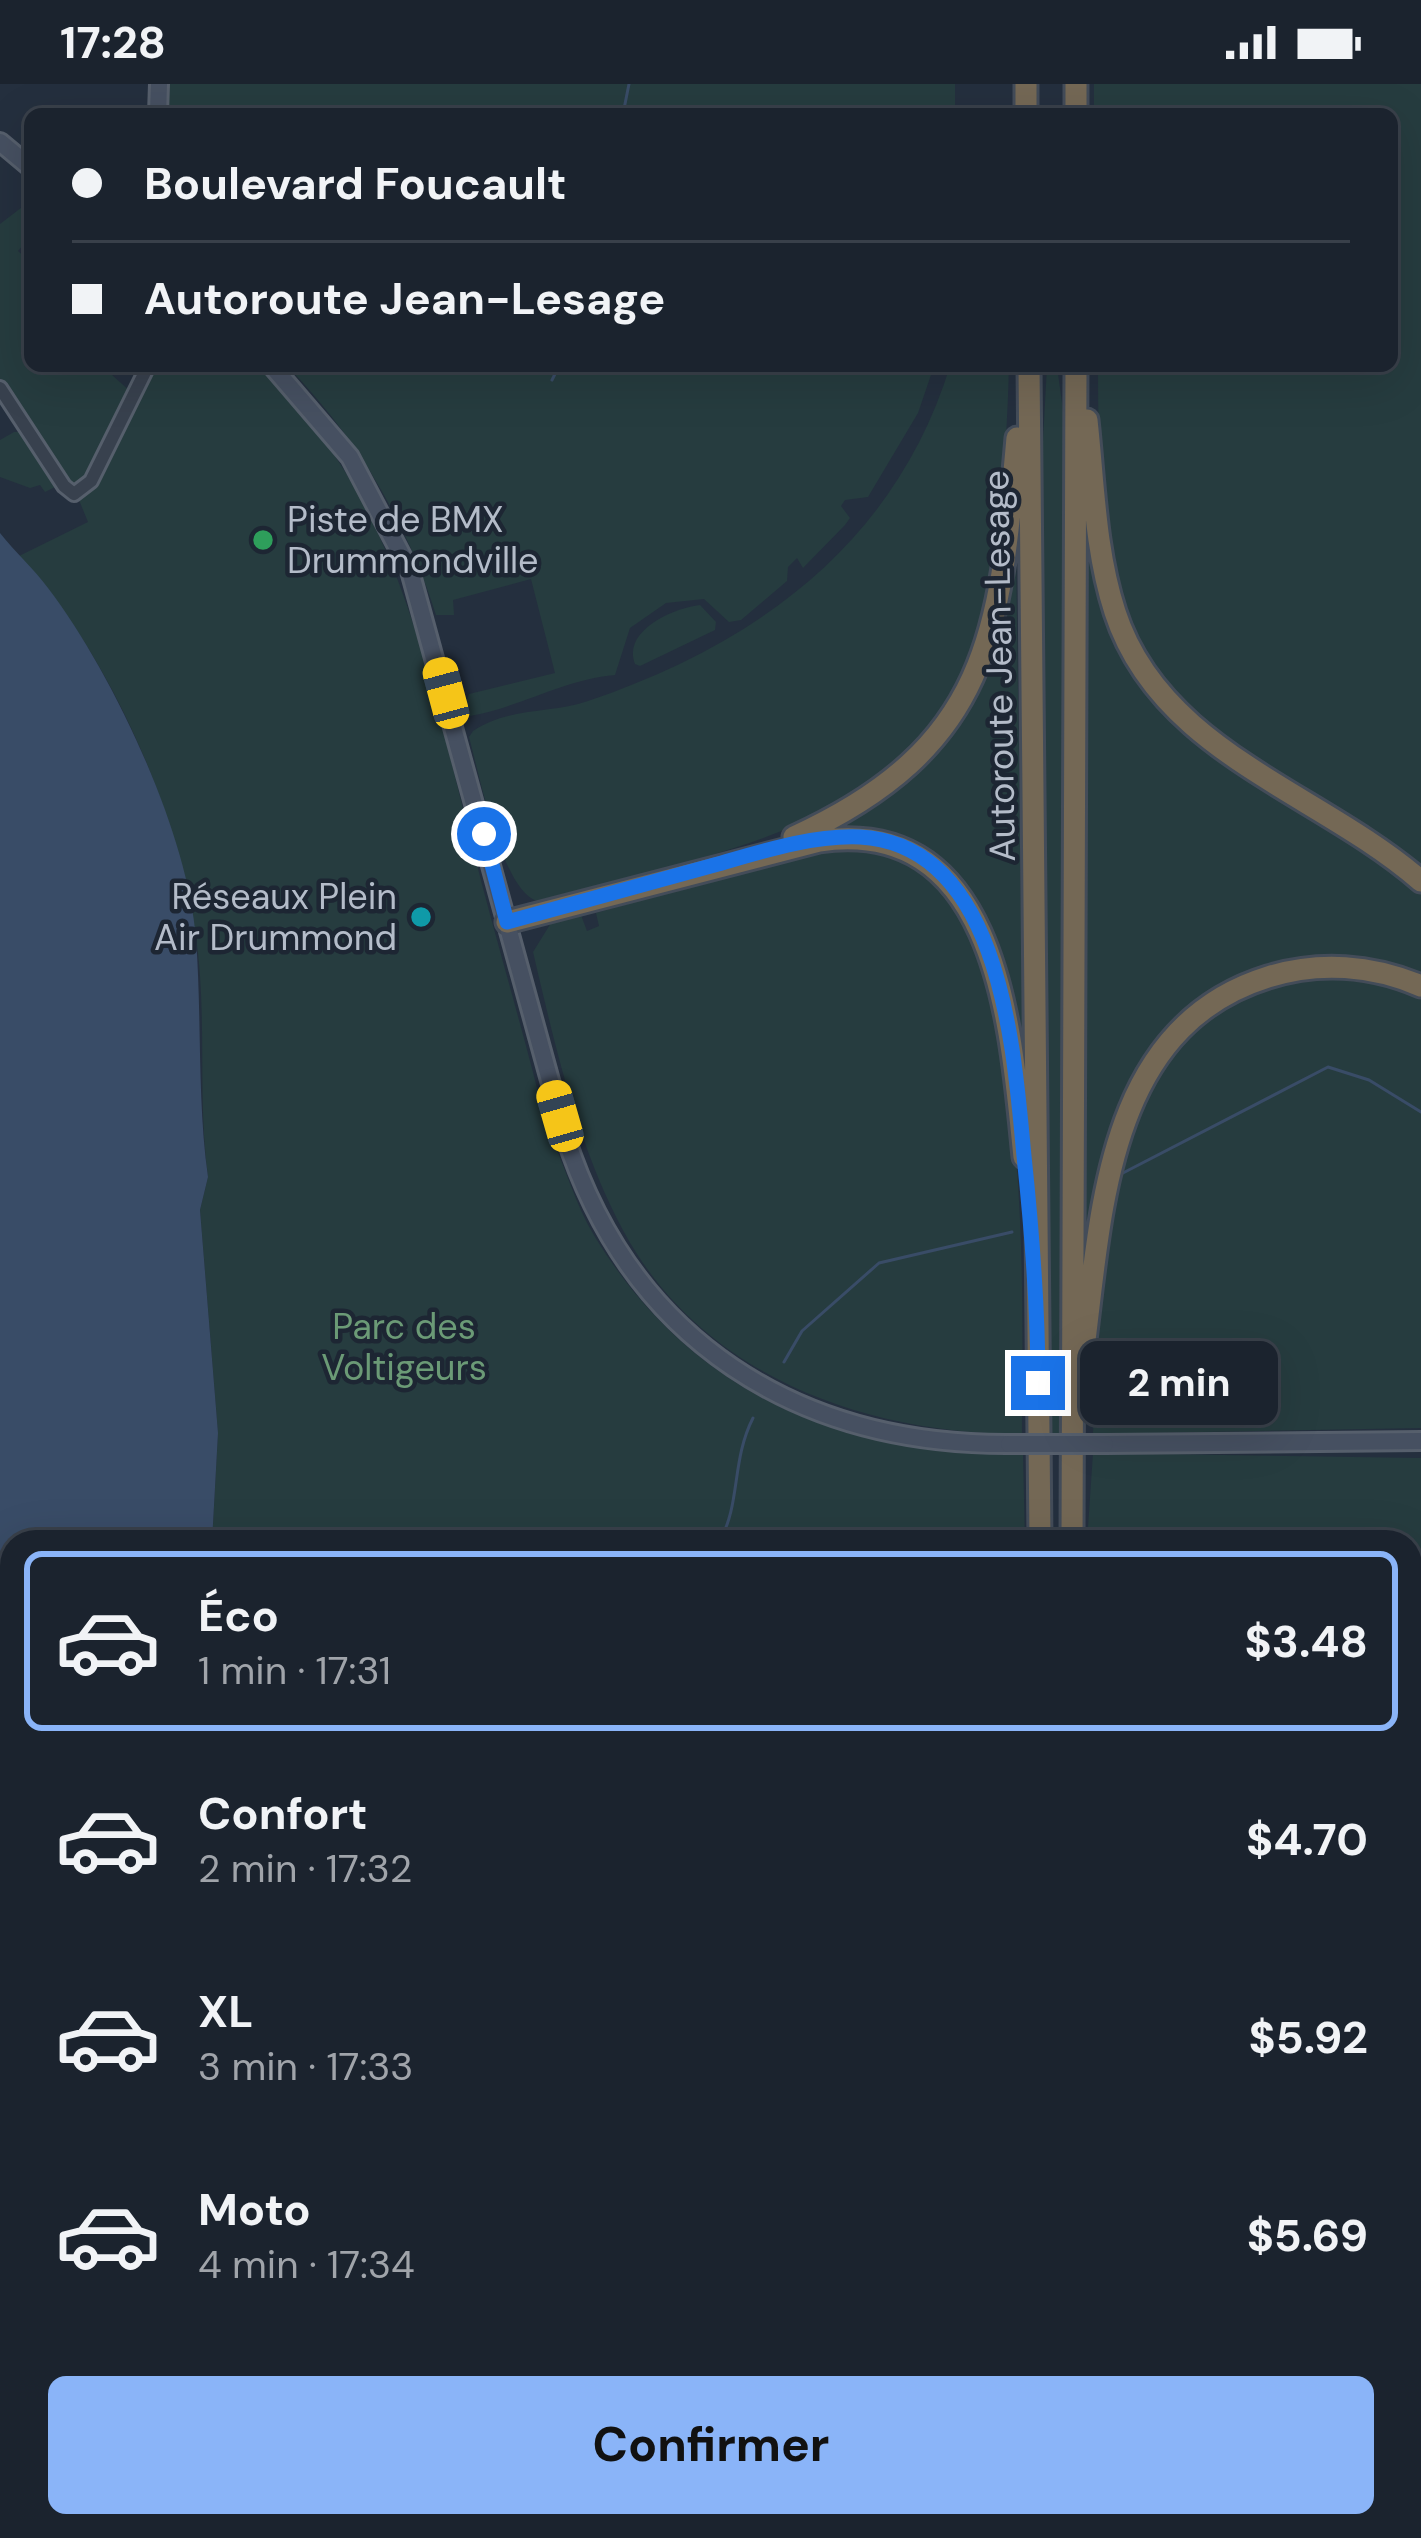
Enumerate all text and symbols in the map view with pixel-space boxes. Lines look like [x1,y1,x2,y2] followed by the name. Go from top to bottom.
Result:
[60,13,166,72] text: 17:28
[144,154,567,213] text: Boulevard Foucault
[144,269,665,328] text: Autoroute Jean-Lesage
[972,470,1026,862] street label: Autoroute Jean-Lesage
[287,496,539,584] place label: Piste de BMX Drummondville
[250,527,276,553] marker: Piste de BMX Drummondville
[419,654,473,732] car
[457,807,511,861] route start
[154,873,397,961] place label: Réseaux Plein Air Drummond
[408,904,434,930] marker: Réseaux Plein Air Drummond
[533,1076,587,1156] car
[321,1303,487,1391] park label: Parc des Voltigeurs
[1080,1341,1278,1425] callout: 2 min
[1011,1356,1065,1410] route end
[1127,1357,1231,1408] text: 2 min
[198,1586,279,1645] text: Éco
[54,1587,162,1695] icon: car
[1245,1612,1368,1671] text: $3.48
[198,1645,391,1696] text: 1 min · 17:31
[198,1784,368,1843] text: Confort
[54,1785,162,1893] icon: car
[1246,1810,1368,1869] text: $4.70
[198,1843,412,1894] text: 2 min · 17:32
[198,1982,253,2041] text: XL
[54,1983,162,2091] icon: car
[1249,2008,1368,2067] text: $5.92
[198,2041,413,2092] text: 3 min · 17:33
[198,2180,311,2239] text: Moto
[54,2181,162,2289] icon: car
[1247,2206,1368,2265] text: $5.69
[198,2239,415,2290] text: 4 min · 17:34
[48,2376,1374,2514] button: Confirmer

